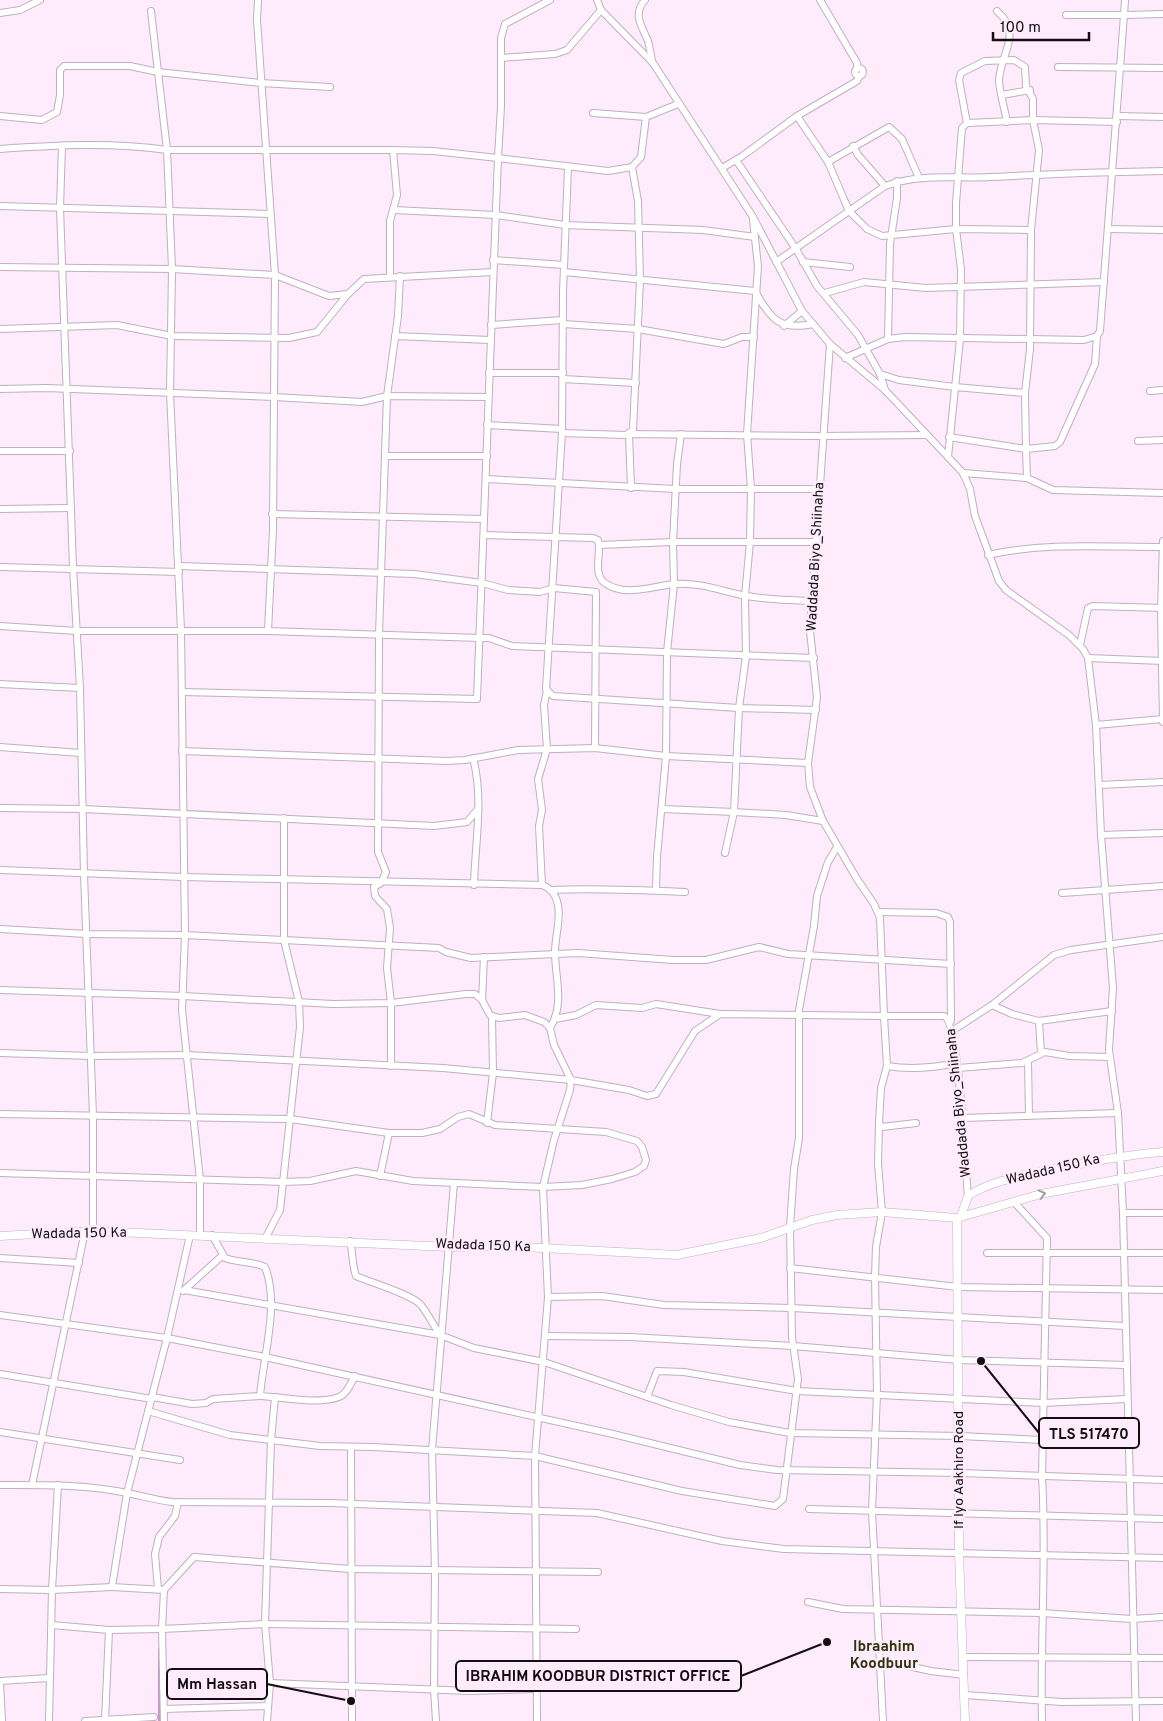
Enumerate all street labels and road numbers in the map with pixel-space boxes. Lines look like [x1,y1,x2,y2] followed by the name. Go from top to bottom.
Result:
[804,482,828,632] street label: Waddada Biyo_Shiinaha
[943,1028,975,1178] street label: Waddada Biyo_Shiinaha
[1005,1151,1101,1189] street label: Wadada 150 Ka
[31,1225,127,1243] street label: Wadada 150 Ka
[435,1236,531,1256] street label: Wadada 150 Ka
[951,1411,968,1529] street label: If Iyo Aakhiro Road

